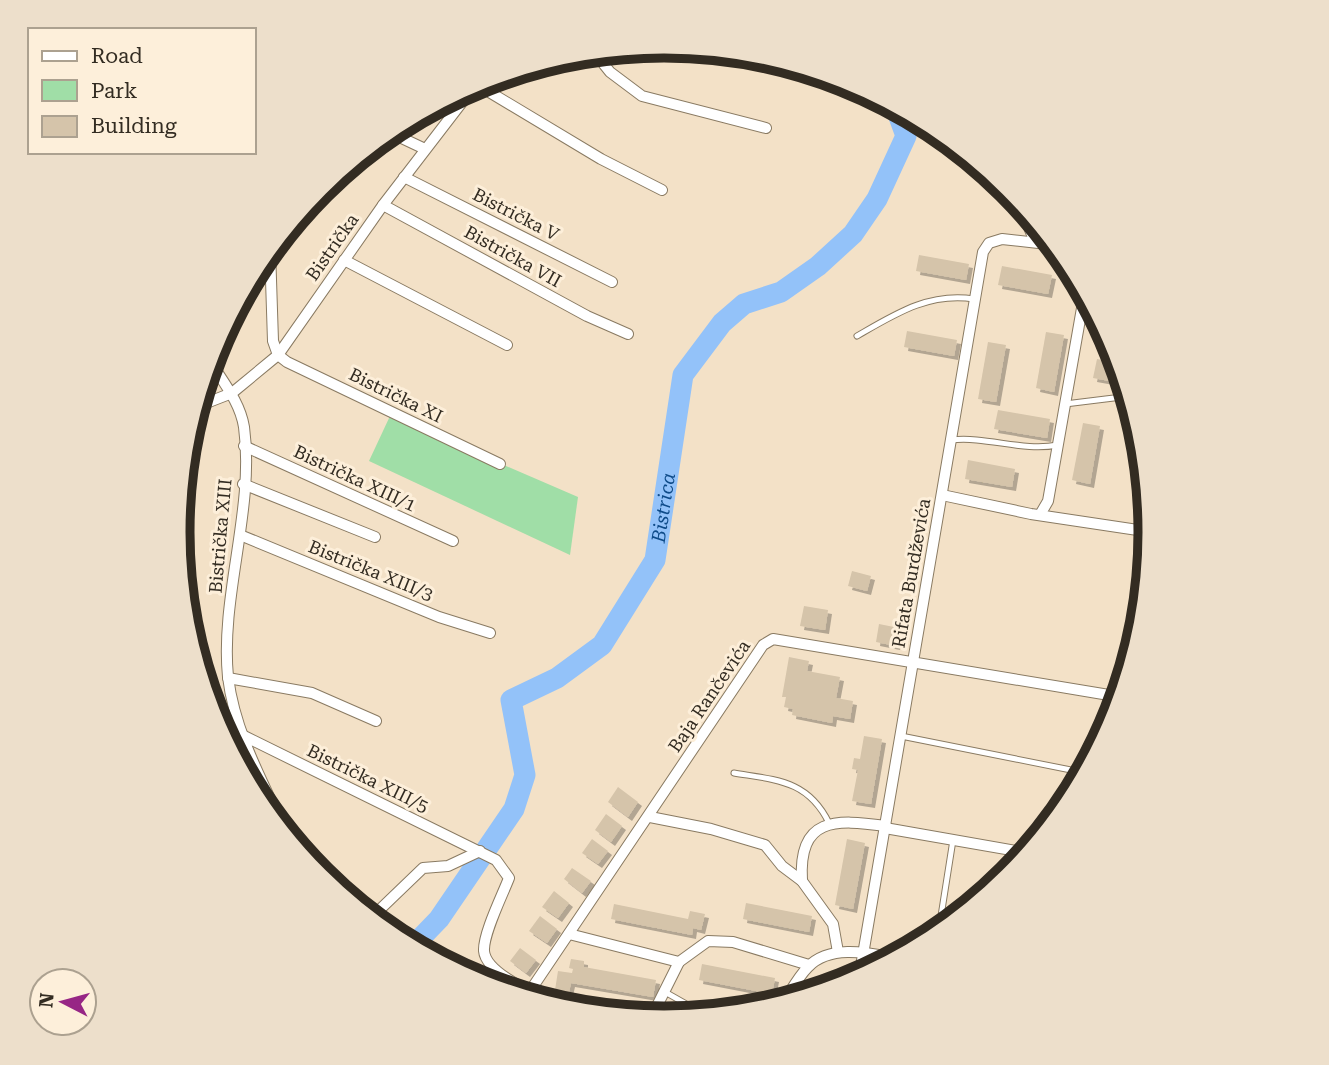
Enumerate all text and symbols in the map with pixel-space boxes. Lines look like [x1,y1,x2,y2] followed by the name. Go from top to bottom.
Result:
[28,28,256,154] legend
[91,44,143,68] text: Road
[91,79,137,103] text: Park
[91,114,177,138] text: Building
[469,183,563,245] street label: Bistrička V
[301,209,363,285] street label: Bistrička
[461,221,565,291] street label: Bistrička VII
[346,363,446,427] street label: Bistrička XI
[290,440,420,516] street label: Bistrička XIII/1
[646,471,680,545] water label: Bistrica
[205,478,235,594] street label: Bistrička XIII
[888,496,935,649] street label: Rifata Burdževića
[306,535,436,605] street label: Bistrička XIII/3
[664,636,754,756] street label: Baja Rančevića
[304,739,432,817] street label: Bistrička XIII/5
[28,967,98,1037] north arrow
[34,991,59,1009] text: N

